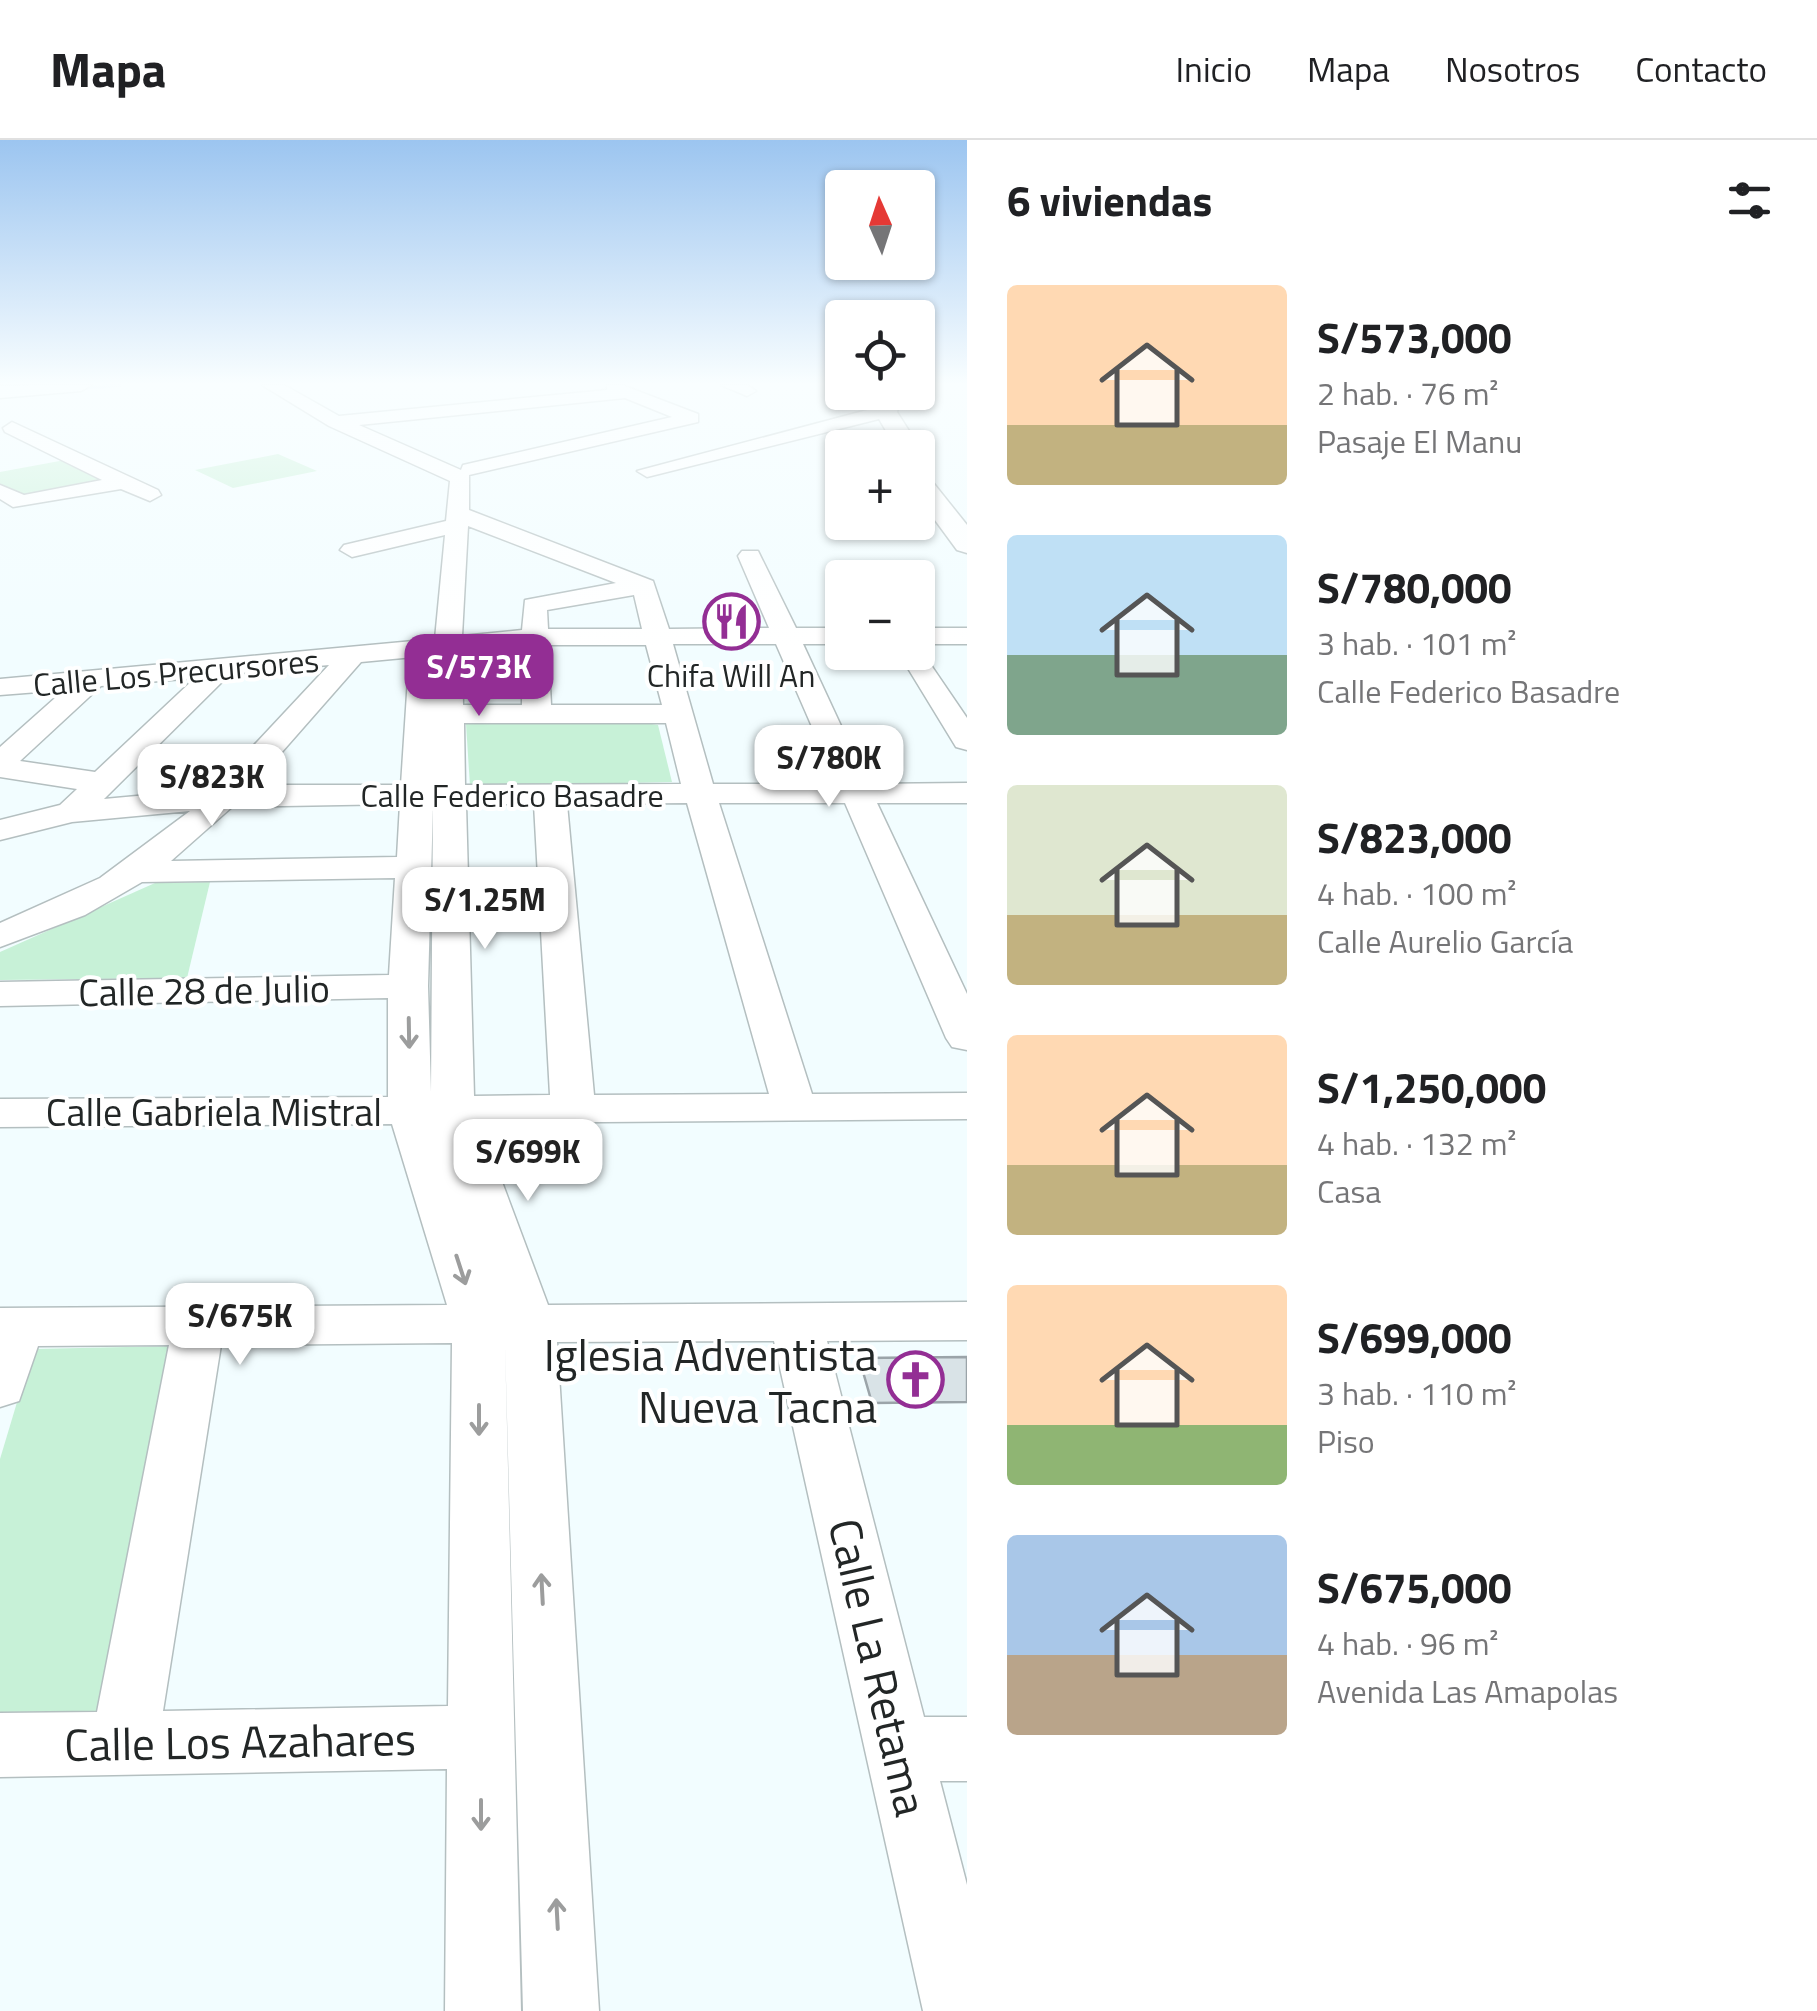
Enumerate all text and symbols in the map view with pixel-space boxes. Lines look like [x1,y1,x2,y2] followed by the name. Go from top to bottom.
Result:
[50,33,166,106] text: Mapa
[1175,42,1252,96] text: Inicio
[1307,42,1390,96] text: Mapa
[1445,42,1580,96] text: Nosotros
[1635,42,1767,96] text: Contacto
[1007,168,1212,232] text: 6 viviendas
[825,170,935,280] north arrow
[825,170,935,670] map controls
[1722,173,1777,228] icon: filters
[825,300,935,410] button: locate
[1317,305,1512,369] text: S/573,000
[1087,325,1207,445] icon: home
[1317,369,1499,417] text: 2 hab. · 76 m²
[1317,417,1522,465] text: Pasaje El Manu
[825,430,935,540] button: +
[1317,555,1512,619] text: S/780,000
[825,560,935,670] button: −
[1087,575,1207,695] icon: home
[701,591,761,651] restaurant icon: Chifa Will An
[1317,619,1516,667] text: 3 hab. · 101 m²
[398,634,560,719] pin: S/573K
[31,636,321,708] street label: Calle Los Precursores
[426,642,532,690] text: S/573K
[647,651,815,699] place label: Chifa Will An
[1317,667,1620,715] text: Calle Federico Basadre
[748,725,910,810] pin: S/780K
[776,733,882,781] text: S/780K
[131,744,293,829] pin: S/823K
[159,752,265,800] text: S/823K
[360,771,664,819] street label: Calle Federico Basadre
[1317,805,1512,869] text: S/823,000
[1087,825,1207,945] icon: home
[393,867,577,952] pin: S/1.25M
[1317,869,1516,917] text: 4 hab. · 100 m²
[424,875,546,923] text: S/1.25M
[1317,917,1573,965] text: Calle Aurelio García
[78,959,330,1021] street label: Calle 28 de Julio
[399,1016,418,1048] one-way arrow
[1317,1055,1546,1119] text: S/1,250,000
[1087,1075,1207,1195] icon: home
[46,1083,382,1141] street label: Calle Gabriela Mistral
[447,1119,609,1204] pin: S/699K
[1317,1119,1516,1167] text: 4 hab. · 132 m²
[475,1127,581,1175] text: S/699K
[1317,1167,1381,1215] text: Casa
[454,1253,472,1285] one-way arrow
[159,1283,321,1368] pin: S/675K
[187,1291,293,1339] text: S/675K
[1317,1305,1512,1369] text: S/699,000
[544,1320,877,1440] place label: Iglesia Adventista Nueva Tacna
[1087,1325,1207,1445] icon: home
[886,1350,946,1410] church icon: Iglesia Adventista Nueva Tacna
[1317,1369,1516,1417] text: 3 hab. · 110 m²
[470,1404,488,1436] one-way arrow
[1317,1417,1375,1465] text: Piso
[812,1512,946,1822] street label: Calle La Retama
[1317,1555,1512,1619] text: S/675,000
[532,1573,551,1605] one-way arrow
[1087,1575,1207,1695] icon: home
[1317,1619,1499,1667] text: 4 hab. · 96 m²
[1317,1667,1618,1715] text: Avenida Las Amapolas
[64,1704,416,1778] street label: Calle Los Azahares
[472,1798,490,1831] one-way arrow
[547,1898,566,1930] one-way arrow

